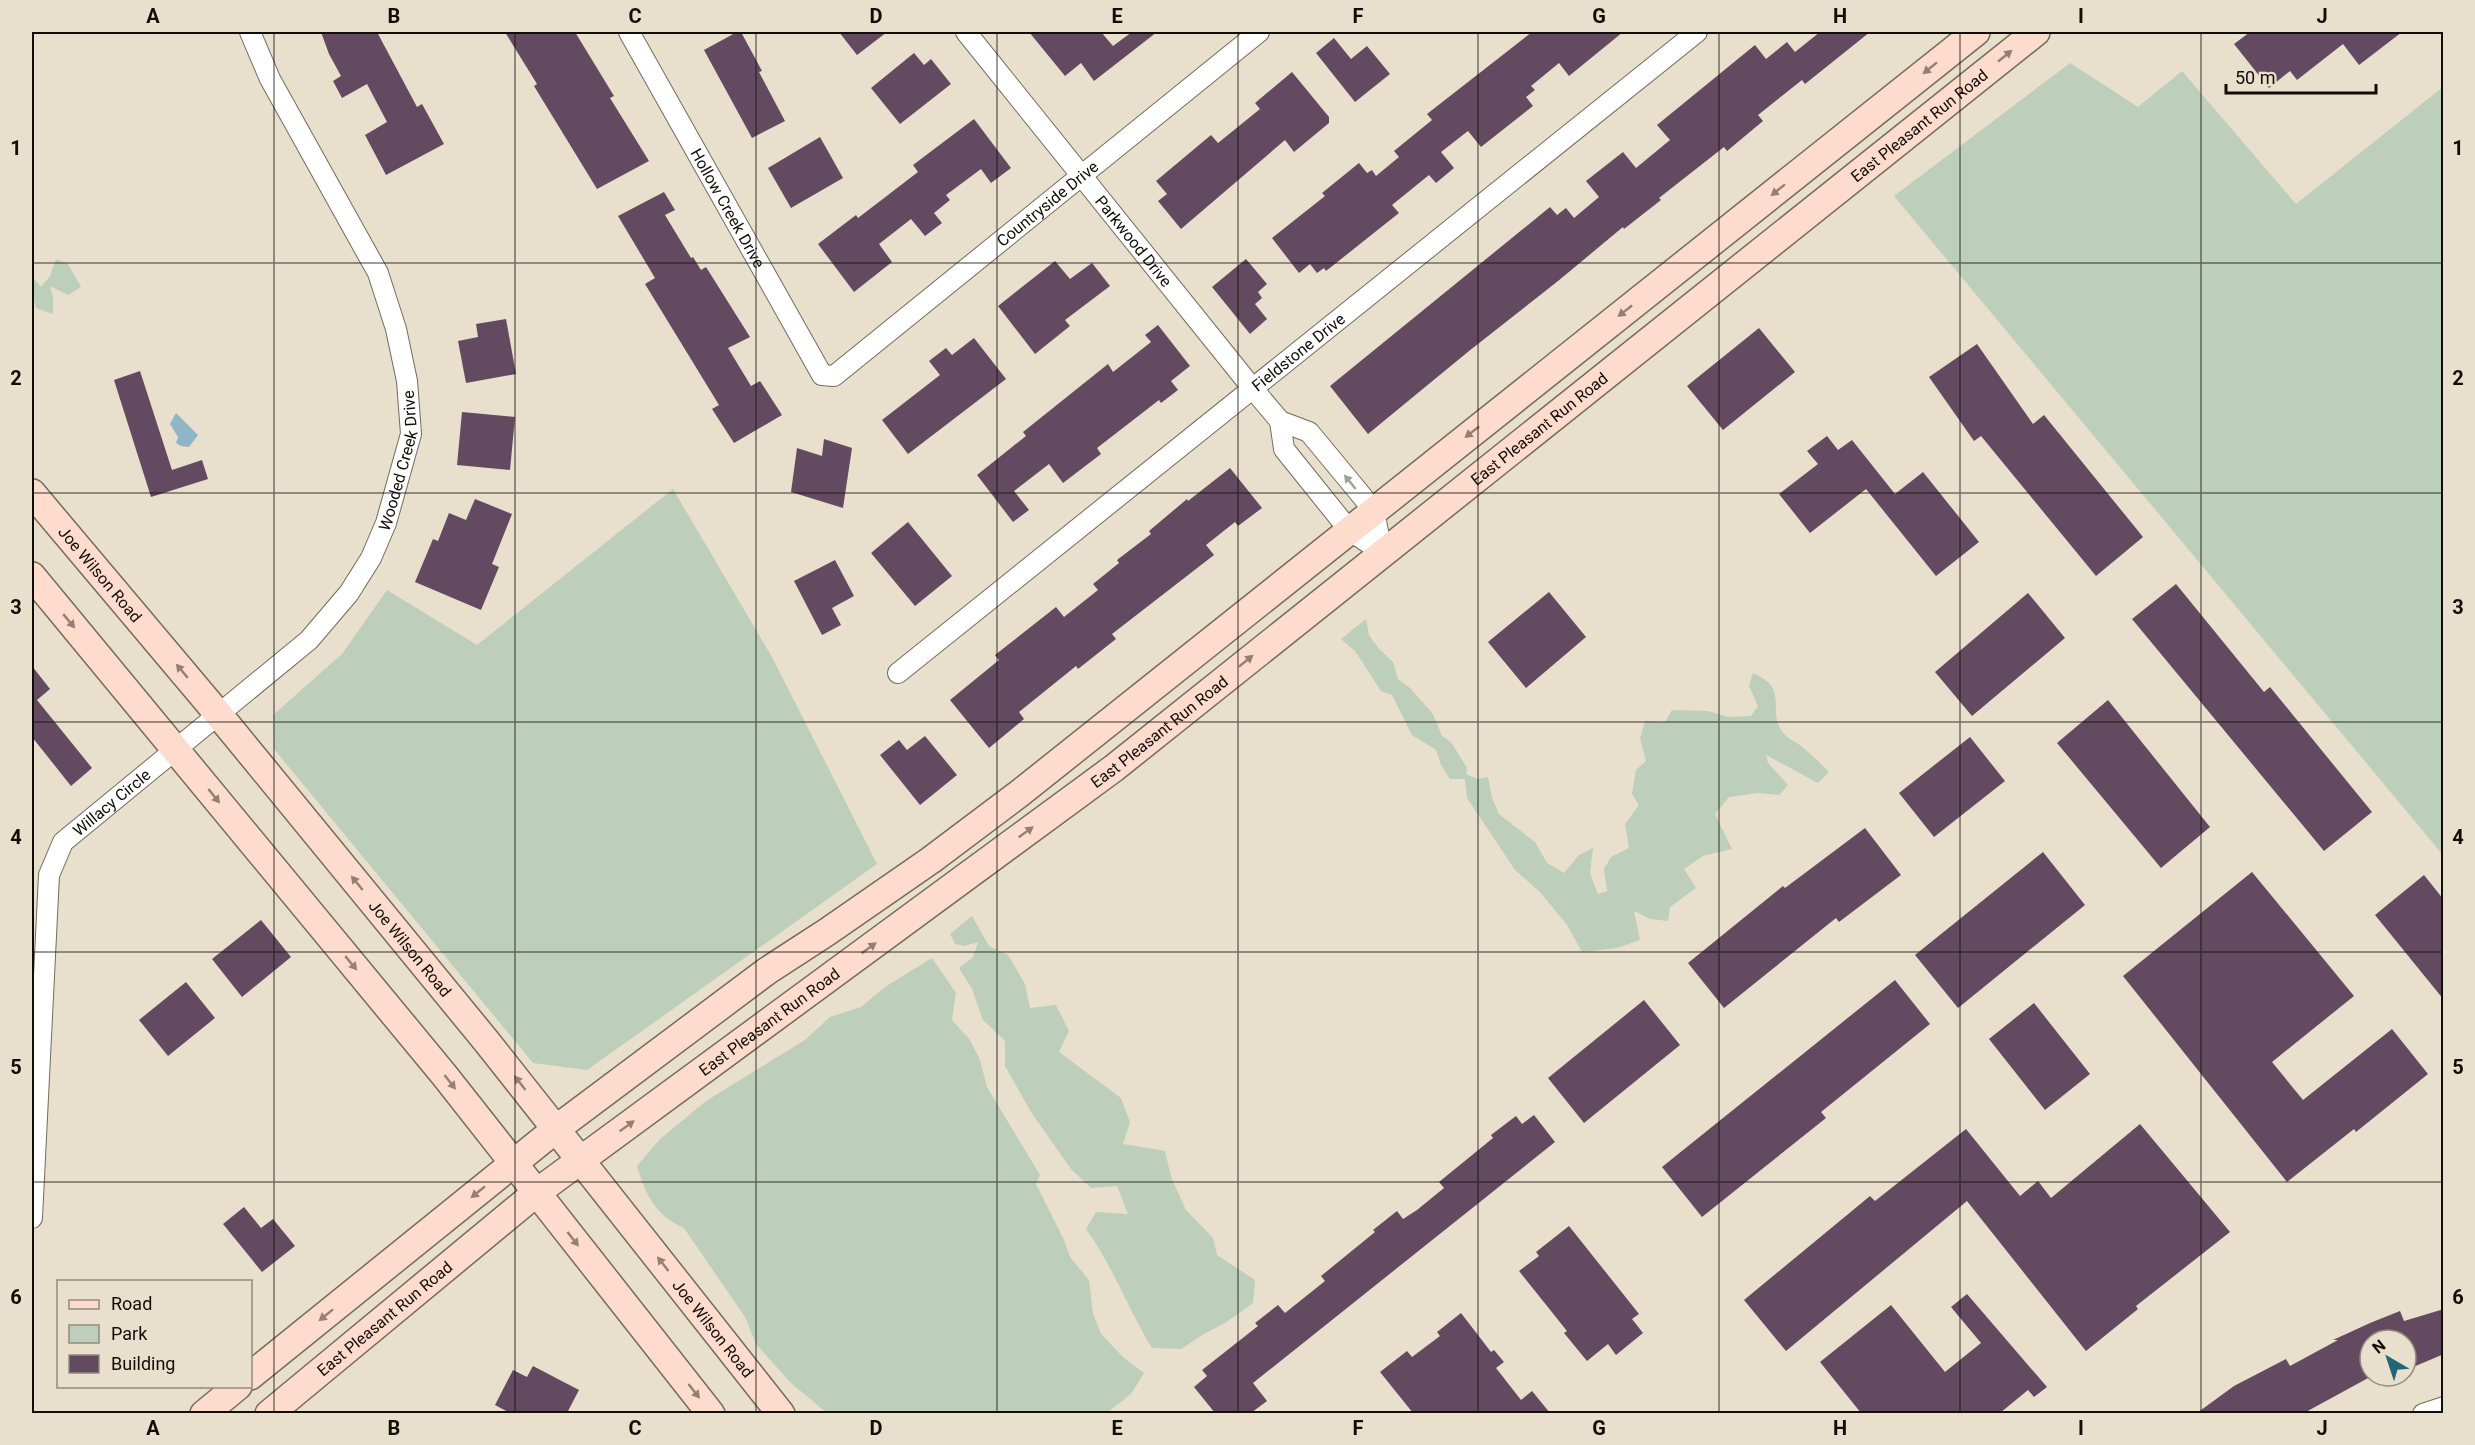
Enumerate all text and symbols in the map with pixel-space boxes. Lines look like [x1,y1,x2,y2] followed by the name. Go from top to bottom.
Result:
[146,4,160,28] text: A
[388,4,400,28] text: B
[628,4,642,28] text: C
[870,4,883,28] text: D
[1111,4,1123,28] text: E
[1353,4,1364,28] text: F
[1592,4,1606,28] text: G
[1833,4,1847,28] text: H
[2078,4,2084,28] text: I
[2316,4,2328,28] text: J
[1998,50,2013,62] one-way arrow
[2226,57,2376,95] scale bar
[1923,61,1938,74] one-way arrow
[1847,65,1991,186] street label: East Pleasant Run Road
[2235,67,2275,88] text: 50 m
[10,136,22,160] text: 1
[2452,136,2464,160] text: 1
[686,145,769,271] street label: Hollow Creek Drive
[993,157,1102,251] street label: Countryside Drive
[1770,183,1785,195] one-way arrow
[1091,192,1176,291] street label: Parkwood Drive
[1617,305,1633,318] one-way arrow
[1248,309,1349,395] street label: Fieldstone Drive
[10,366,22,390] text: 2
[2452,366,2464,390] text: 2
[1467,369,1612,489] street label: East Pleasant Run Road
[375,390,422,534] street label: Wooded Creek Drive
[1465,426,1480,438] one-way arrow
[1344,474,1357,489] one-way arrow
[54,523,146,626] street label: Joe Wilson Road
[10,595,22,619] text: 3
[2452,595,2464,619] text: 3
[62,613,75,628] one-way arrow
[1239,655,1254,667] one-way arrow
[175,663,188,679] one-way arrow
[1087,672,1232,792] street label: East Pleasant Run Road
[69,765,154,840] street label: Willacy Circle
[208,788,221,804] one-way arrow
[10,825,22,849] text: 4
[2452,825,2464,849] text: 4
[1019,827,1034,839] one-way arrow
[350,875,363,891] one-way arrow
[365,897,455,1001] street label: Joe Wilson Road
[861,942,877,954] one-way arrow
[345,955,358,971] one-way arrow
[695,964,843,1080] street label: East Pleasant Run Road
[10,1055,22,1079] text: 5
[2452,1055,2464,1079] text: 5
[443,1074,456,1090] one-way arrow
[513,1075,526,1091] one-way arrow
[620,1120,635,1132] one-way arrow
[471,1185,486,1198] one-way arrow
[566,1231,578,1246] one-way arrow
[313,1257,456,1380] street label: East Pleasant Run Road
[657,1257,669,1272] one-way arrow
[668,1276,757,1381] street label: Joe Wilson Road
[57,1280,252,1388] legend
[10,1285,22,1309] text: 6
[2452,1285,2464,1309] text: 6
[111,1293,152,1314] text: Road
[319,1308,334,1320] one-way arrow
[111,1323,148,1344] text: Park
[2358,1328,2418,1388] north arrow
[2369,1336,2389,1358] text: N
[111,1353,175,1374] text: Building
[687,1384,699,1399] one-way arrow
[146,1416,160,1440] text: A
[388,1416,400,1440] text: B
[628,1416,642,1440] text: C
[870,1416,883,1440] text: D
[1111,1416,1123,1440] text: E
[1353,1416,1364,1440] text: F
[1592,1416,1606,1440] text: G
[1833,1416,1847,1440] text: H
[2078,1416,2084,1440] text: I
[2316,1416,2328,1440] text: J

